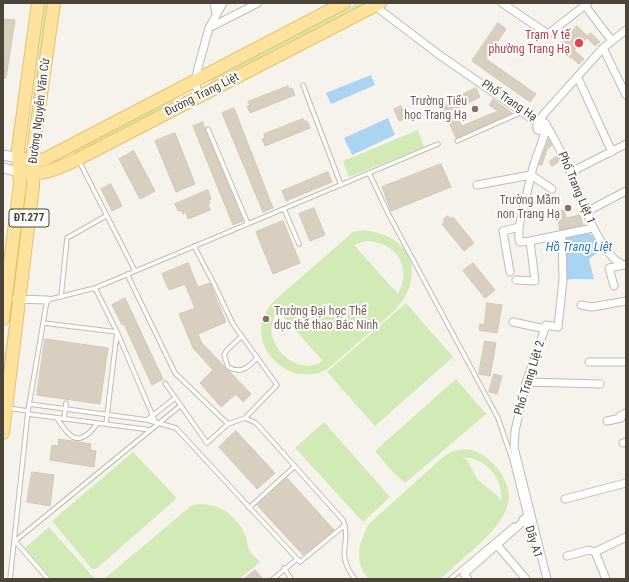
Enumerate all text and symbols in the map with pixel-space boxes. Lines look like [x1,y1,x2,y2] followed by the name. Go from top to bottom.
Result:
[489,29,570,57] place label: Trạm Y tế phường Trang Hạ
[573,37,585,49] marker: Trạm Y tế phường Trang Hạ
[26,57,54,165] street label: Đường Nguyễn Văn Cừ
[163,70,241,120] street label: Đường Trang Liệt
[478,77,540,125] street label: Phố Trang Hạ
[404,95,467,123] place label: Trường Tiểu học Trang Hạ
[470,104,480,114] marker: Trường Tiểu học Trang Hạ
[554,150,598,226] street label: Phố Trang Liệt 1
[497,194,560,222] place label: Trường Mầm non Trang Hạ
[563,203,573,213] marker: Trường Mầm non Trang Hạ
[9,209,49,227] road number: ĐT.277
[546,240,612,256] water label: Hồ Trang Liệt
[274,305,378,333] place label: Trường Đại học Thể dục thể thao Bắc Ninh
[261,314,271,324] marker: Trường Đại học Thể dục thể thao Bắc Ninh
[512,339,548,417] street label: Phố Trang Liệt 2
[521,524,545,560] street label: Dãy A1

